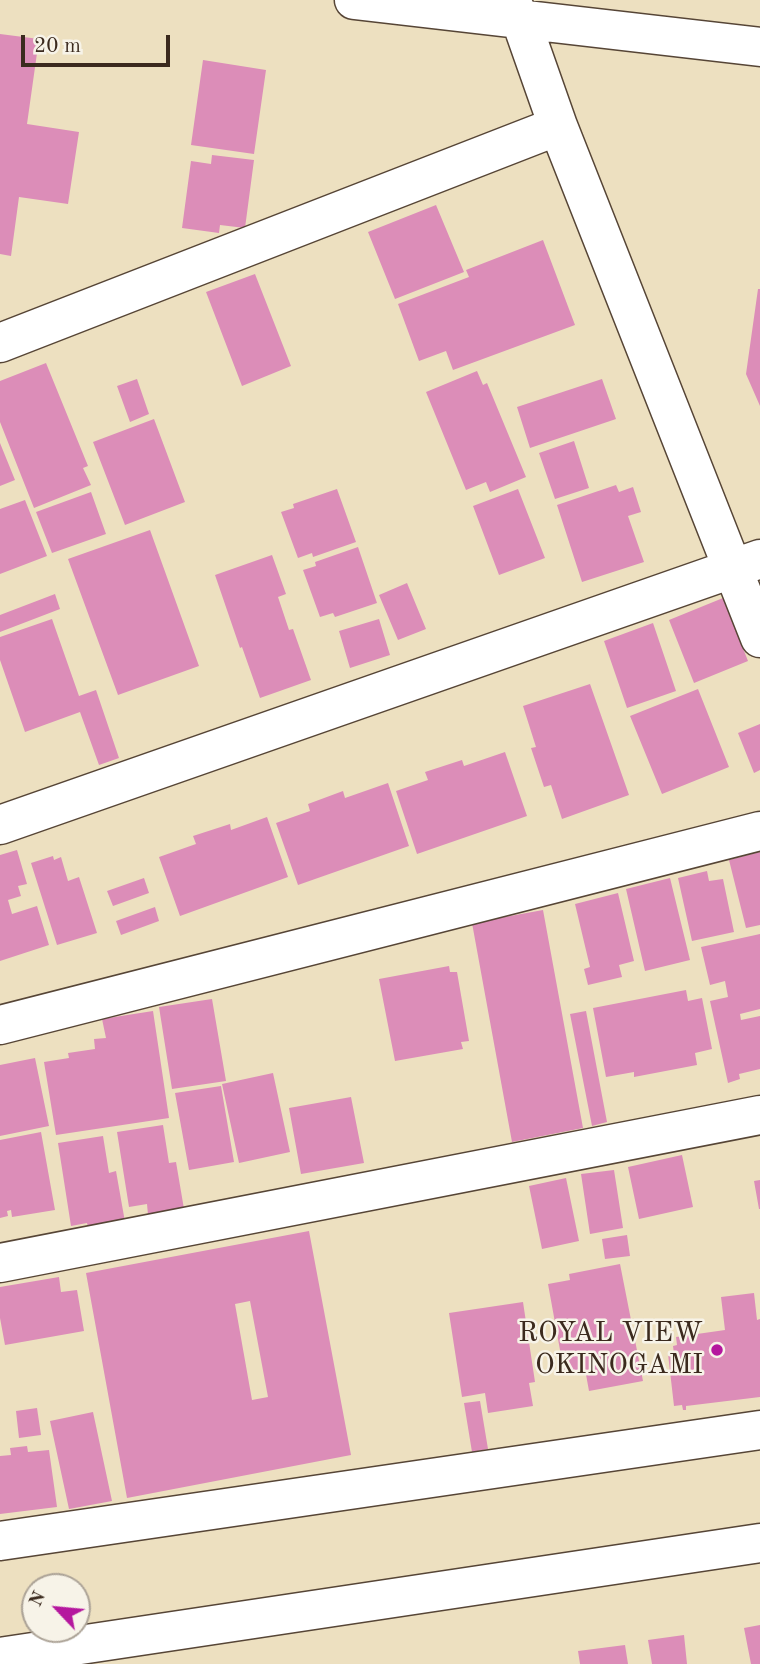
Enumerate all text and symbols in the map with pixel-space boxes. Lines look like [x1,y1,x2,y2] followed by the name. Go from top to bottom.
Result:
[24,21,173,65] scale bar
[34,36,81,57] text: 20 m
[518,1317,703,1383] place label: ROYAL VIEW OKINOGAMI
[709,1342,725,1358] marker: ROYAL VIEW OKINOGAMI
[21,1573,91,1643] north arrow
[27,1589,50,1610] text: N

